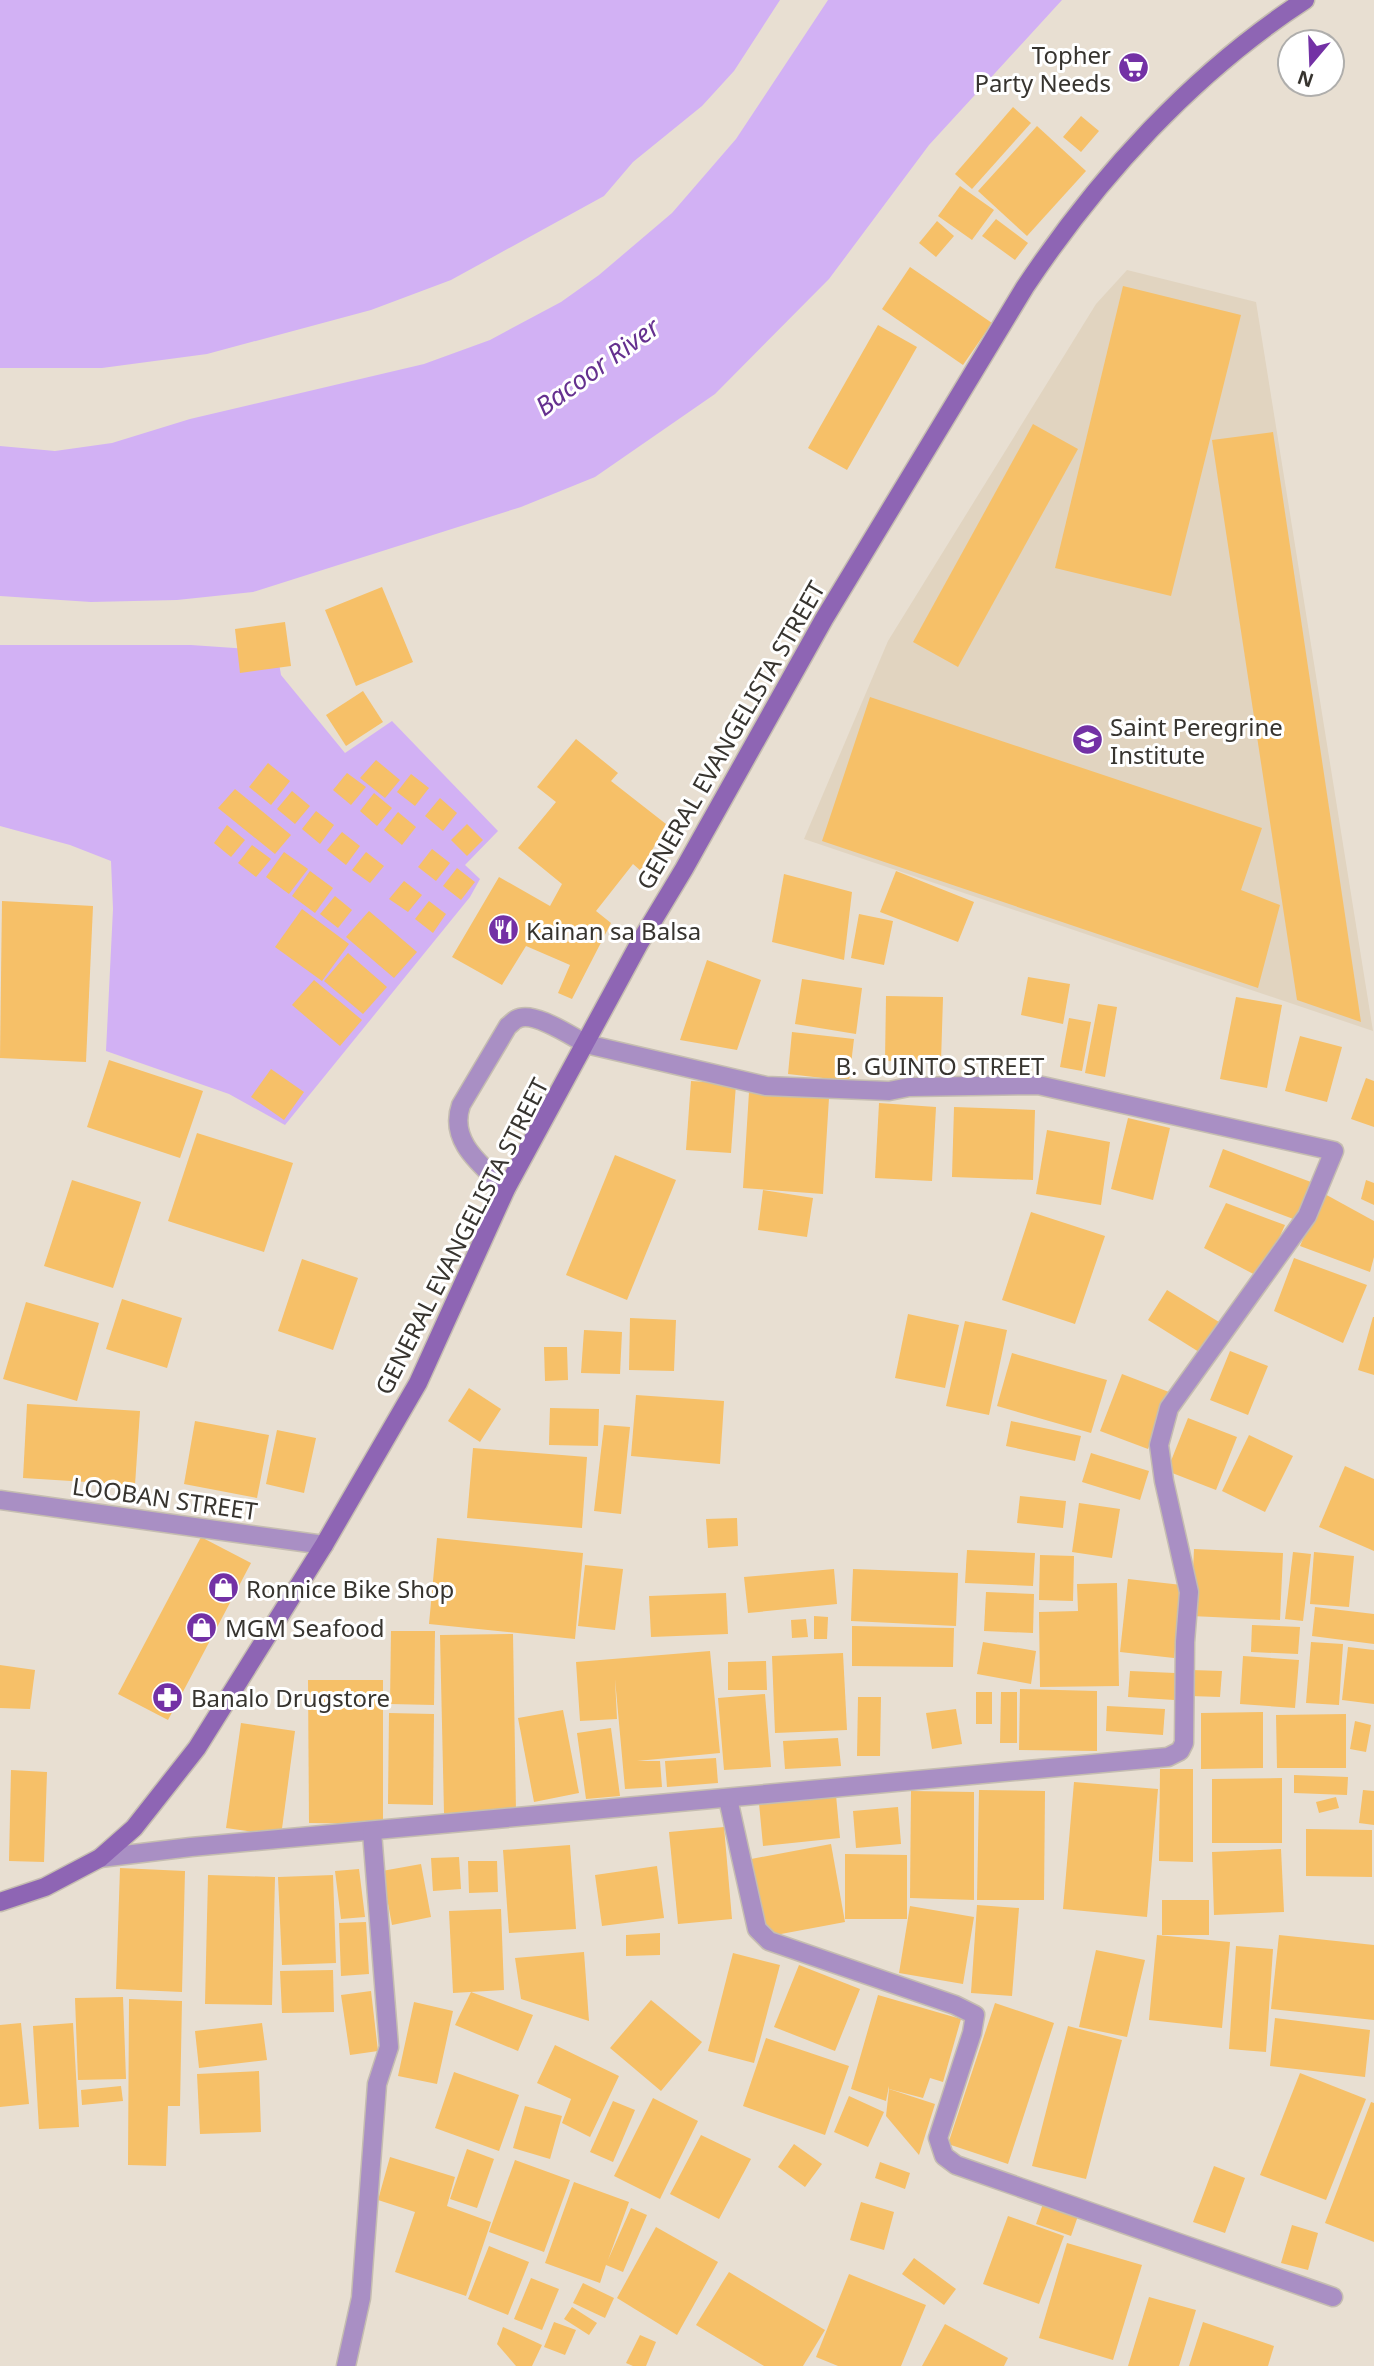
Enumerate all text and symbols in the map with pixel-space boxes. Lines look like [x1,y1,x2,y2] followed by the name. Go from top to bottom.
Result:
[1276,28,1346,98] north arrow
[974,38,1111,99] place label: Topher Party Needs
[1117,51,1151,85] supermarket icon: Topher Party Needs
[1294,64,1317,94] text: N
[528,308,668,423] water label: Bacoor River
[628,574,832,895] street label: GENERAL EVANGELISTA STREET
[1110,710,1283,771] place label: Saint Peregrine Institute
[1070,723,1104,757] school or university icon: Saint Peregrine Institute
[486,913,520,947] restaurant icon: Kainan sa Balsa
[526,914,701,947] place label: Kainan sa Balsa
[836,1049,1045,1082] street label: B. GUINTO STREET
[367,1071,556,1400] street label: GENERAL EVANGELISTA STREET
[70,1469,260,1527] street label: LOOBAN STREET
[206,1571,240,1605] shop icon: Ronnice Bike Shop
[246,1572,454,1605] place label: Ronnice Bike Shop
[185,1610,219,1644] shop icon: MGM Seafood
[225,1611,384,1644] place label: MGM Seafood
[151,1680,185,1714] pharmacy icon: Banalo Drugstore
[191,1681,390,1714] place label: Banalo Drugstore

